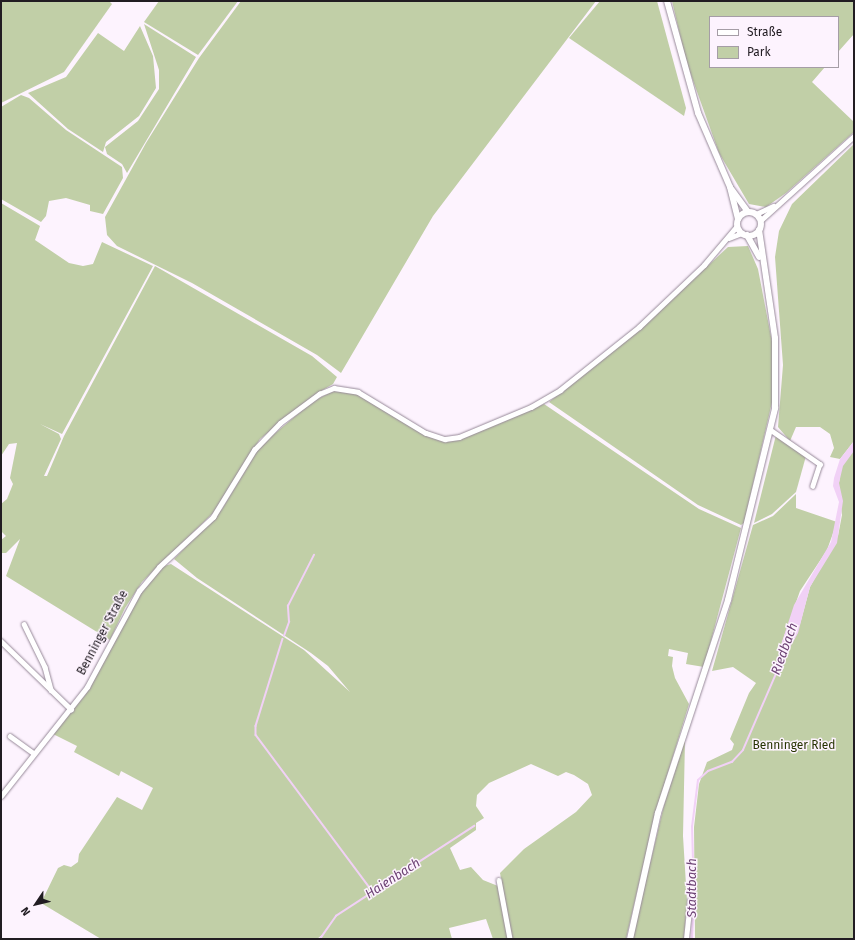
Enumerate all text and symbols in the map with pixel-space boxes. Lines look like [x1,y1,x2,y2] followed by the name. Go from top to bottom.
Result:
[709,16,839,68] legend
[747,25,782,39] text: Straße
[747,45,771,59] text: Park
[75,588,131,678] street label: Benninger Straße
[768,621,802,677] water label: Riedbach
[752,739,836,753] park label: Benninger Ried
[362,855,424,903] water label: Haienbach
[684,858,700,918] water label: Stadtbach
[16,884,56,924] north arrow
[18,904,33,918] text: N

